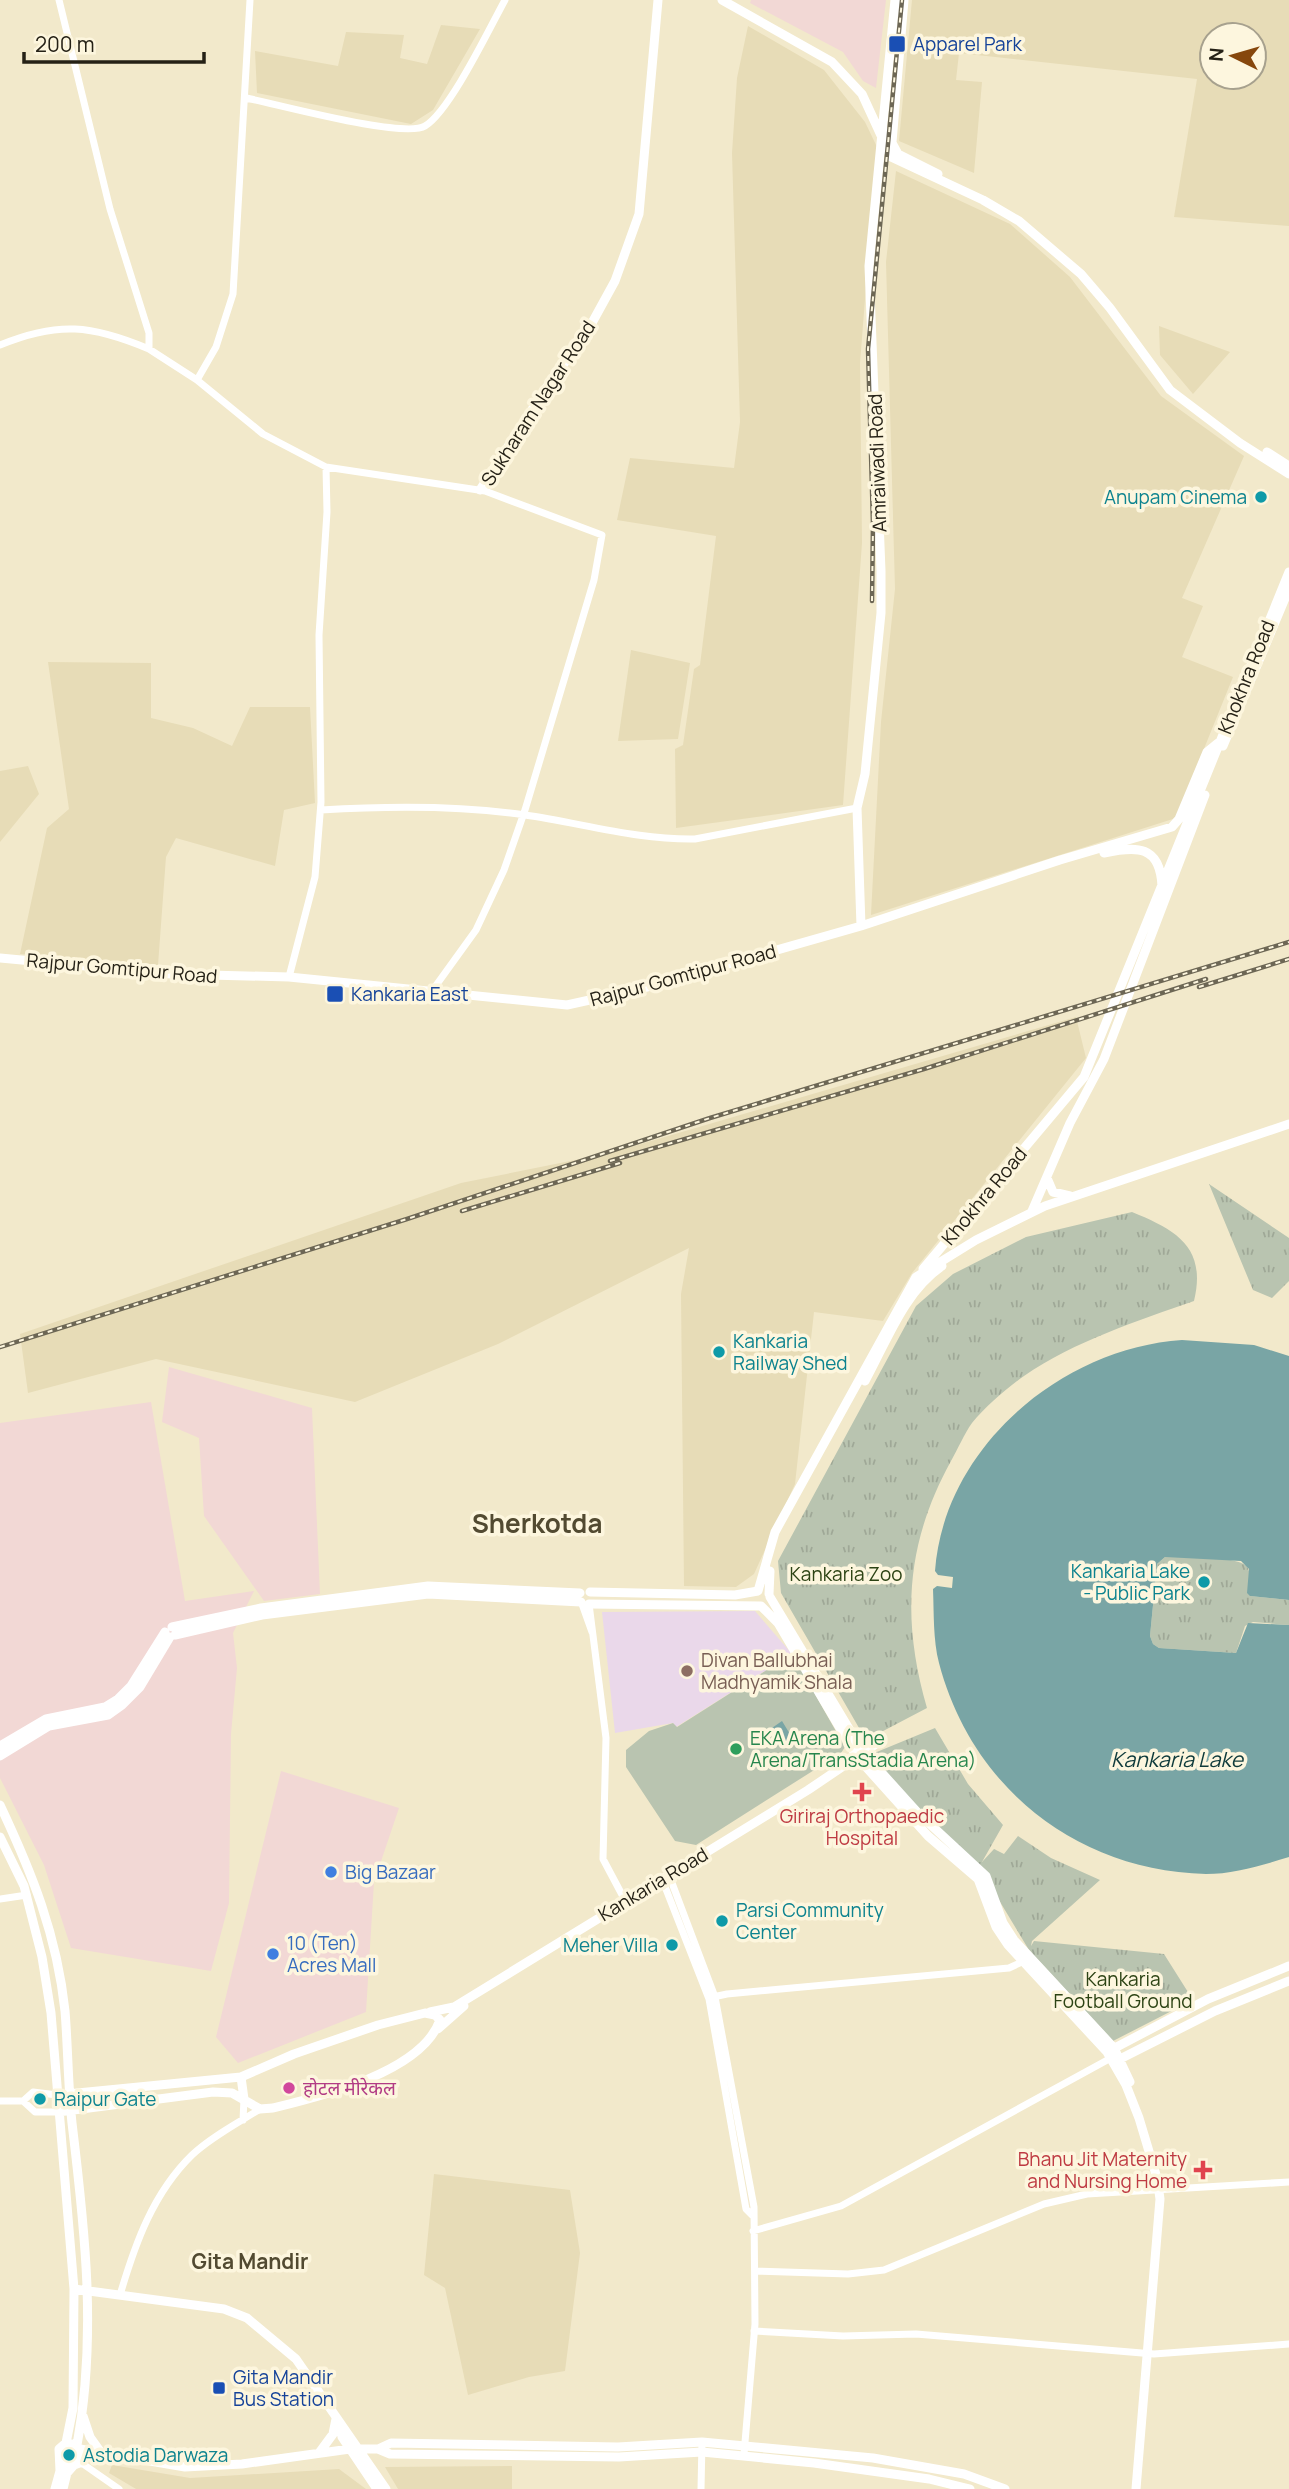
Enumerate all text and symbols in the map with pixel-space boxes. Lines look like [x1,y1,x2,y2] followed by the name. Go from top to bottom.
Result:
[24,21,205,65] scale bar
[1198,21,1268,91] north arrow
[35,30,95,58] text: 200 m
[913,31,1023,57] place label: Apparel Park
[887,34,907,54] marker: Apparel Park
[1203,47,1230,62] text: N
[475,315,601,491] street label: Sukharam Nagar Road
[862,393,892,533] street label: Amraiwadi Road
[1104,484,1247,510] place label: Anupam Cinema
[1253,489,1269,505] marker: Anupam Cinema
[1211,616,1281,738] street label: Khokhra Road
[587,938,779,1012] street label: Rajpur Gomtipur Road
[25,947,219,989] street label: Rajpur Gomtipur Road
[351,981,469,1007] place label: Kankaria East
[325,984,345,1004] marker: Kankaria East
[935,1142,1033,1250] street label: Khokhra Road
[733,1328,848,1376] place label: Kankaria Railway Shed
[711,1344,727,1360] marker: Kankaria Railway Shed
[472,1505,602,1541] district label: Sherkotda
[1071,1558,1191,1606] place label: Kankaria Lake - Public Park
[790,1561,902,1587] park label: Kankaria Zoo
[1196,1574,1212,1590] marker: Kankaria Lake - Public Park
[701,1647,853,1695] place label: Divan Ballubhai Madhyamik Shala
[679,1663,695,1679] marker: Divan Ballubhai Madhyamik Shala
[750,1725,976,1773] place label: EKA Arena (The Arena/TransStadia Arena)
[728,1741,744,1757] marker: EKA Arena (The Arena/TransStadia Arena)
[1111,1745,1245,1773] water label: Kankaria Lake
[852,1782,872,1802] marker: Giriraj Orthopaedic Hospital
[780,1803,944,1851] place label: Giriraj Orthopaedic Hospital
[593,1841,713,1927] street label: Kankaria Road
[345,1859,436,1885] place label: Big Bazaar
[323,1864,339,1880] marker: Big Bazaar
[736,1897,884,1945] place label: Parsi Community Center
[714,1913,730,1929] marker: Parsi Community Center
[287,1930,377,1978] place label: 10 (Ten) Acres Mall
[563,1932,658,1958] place label: Meher Villa
[664,1937,680,1953] marker: Meher Villa
[265,1946,281,1962] marker: 10 (Ten) Acres Mall
[1054,1966,1192,2014] park label: Kankaria Football Ground
[303,2075,397,2101] place label: होटल मीरेकल
[281,2080,297,2096] marker: होटल मीरेकल
[54,2086,156,2112] place label: Raipur Gate
[32,2091,48,2107] marker: Raipur Gate
[1018,2146,1187,2194] place label: Bhanu Jit Maternity and Nursing Home
[1193,2160,1213,2180] marker: Bhanu Jit Maternity and Nursing Home
[192,2247,308,2275] district label: Gita Mandir
[233,2364,334,2412] place label: Gita Mandir Bus Station
[211,2380,227,2396] marker: Gita Mandir Bus Station
[83,2442,228,2468] place label: Astodia Darwaza
[61,2447,77,2463] marker: Astodia Darwaza

